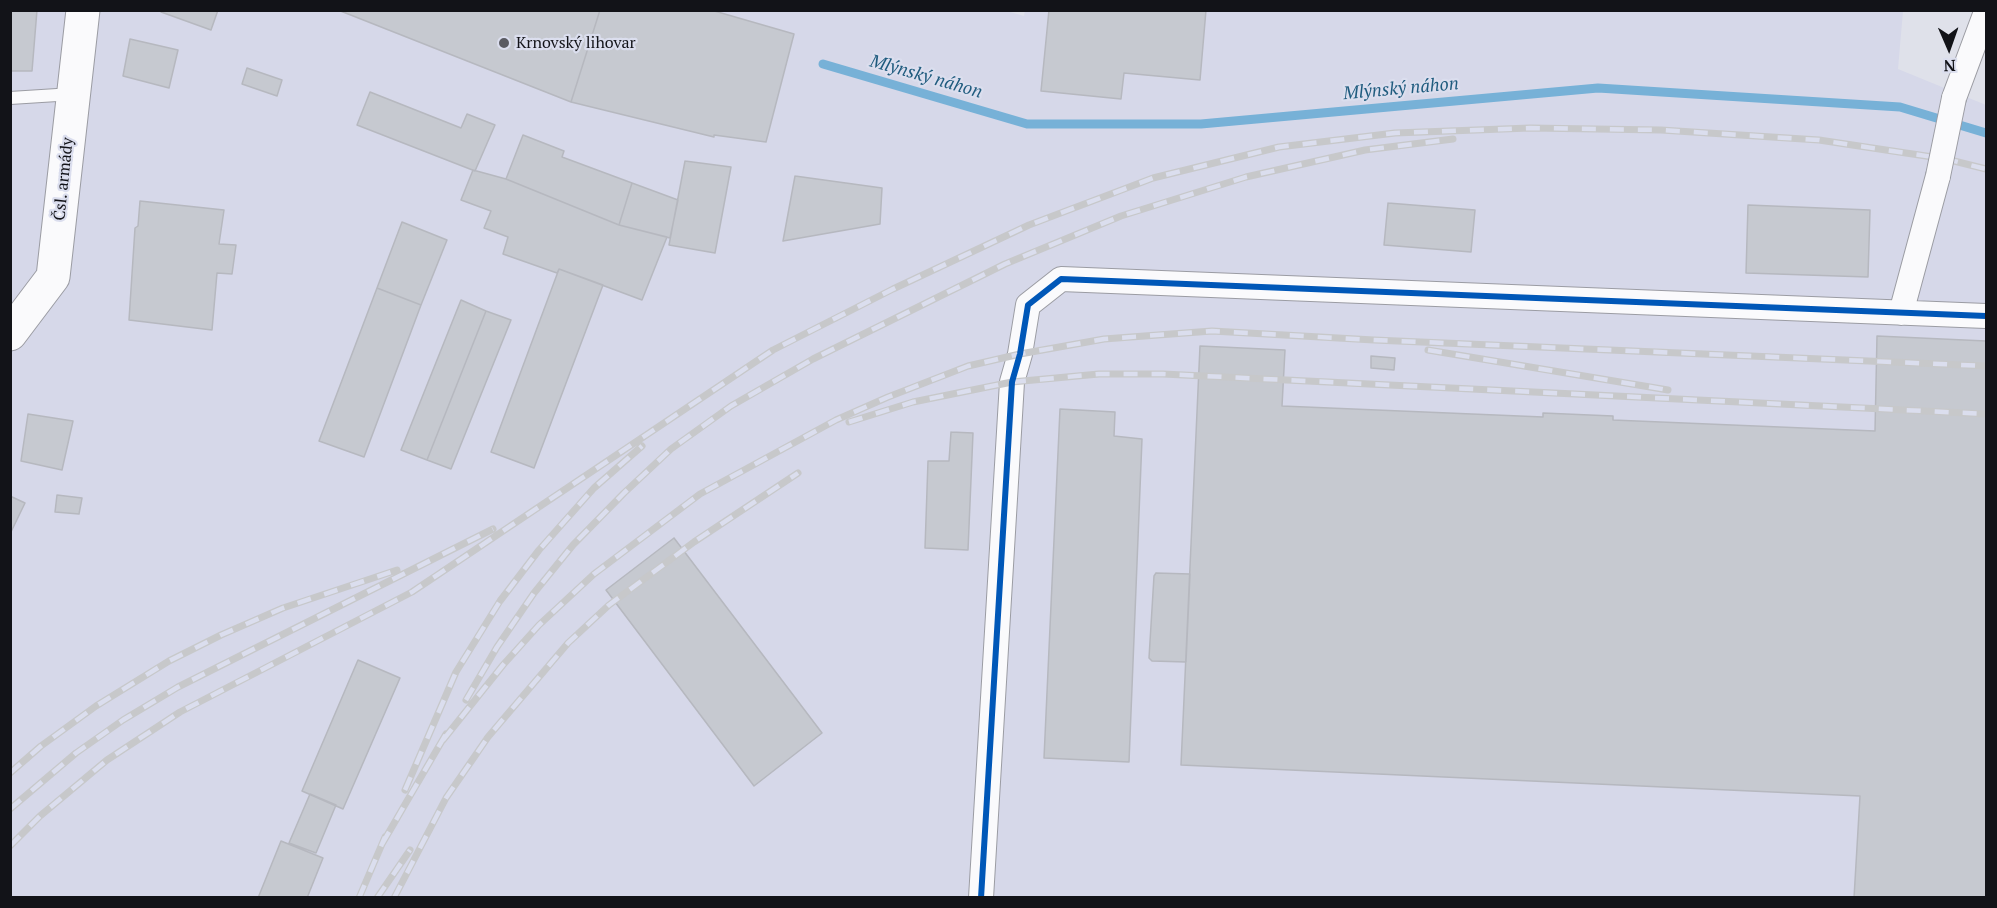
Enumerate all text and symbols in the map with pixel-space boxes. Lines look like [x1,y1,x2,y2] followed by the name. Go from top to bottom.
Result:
[1919,18,1979,78] north arrow
[516,33,636,53] place label: Krnovský lihovar
[497,36,511,50] marker: Krnovský lihovar
[867,51,985,103] water label: Mlýnský náhon
[1943,55,1956,77] text: N
[1342,73,1460,105] water label: Mlýnský náhon
[50,136,78,222] street label: Čsl. armády

